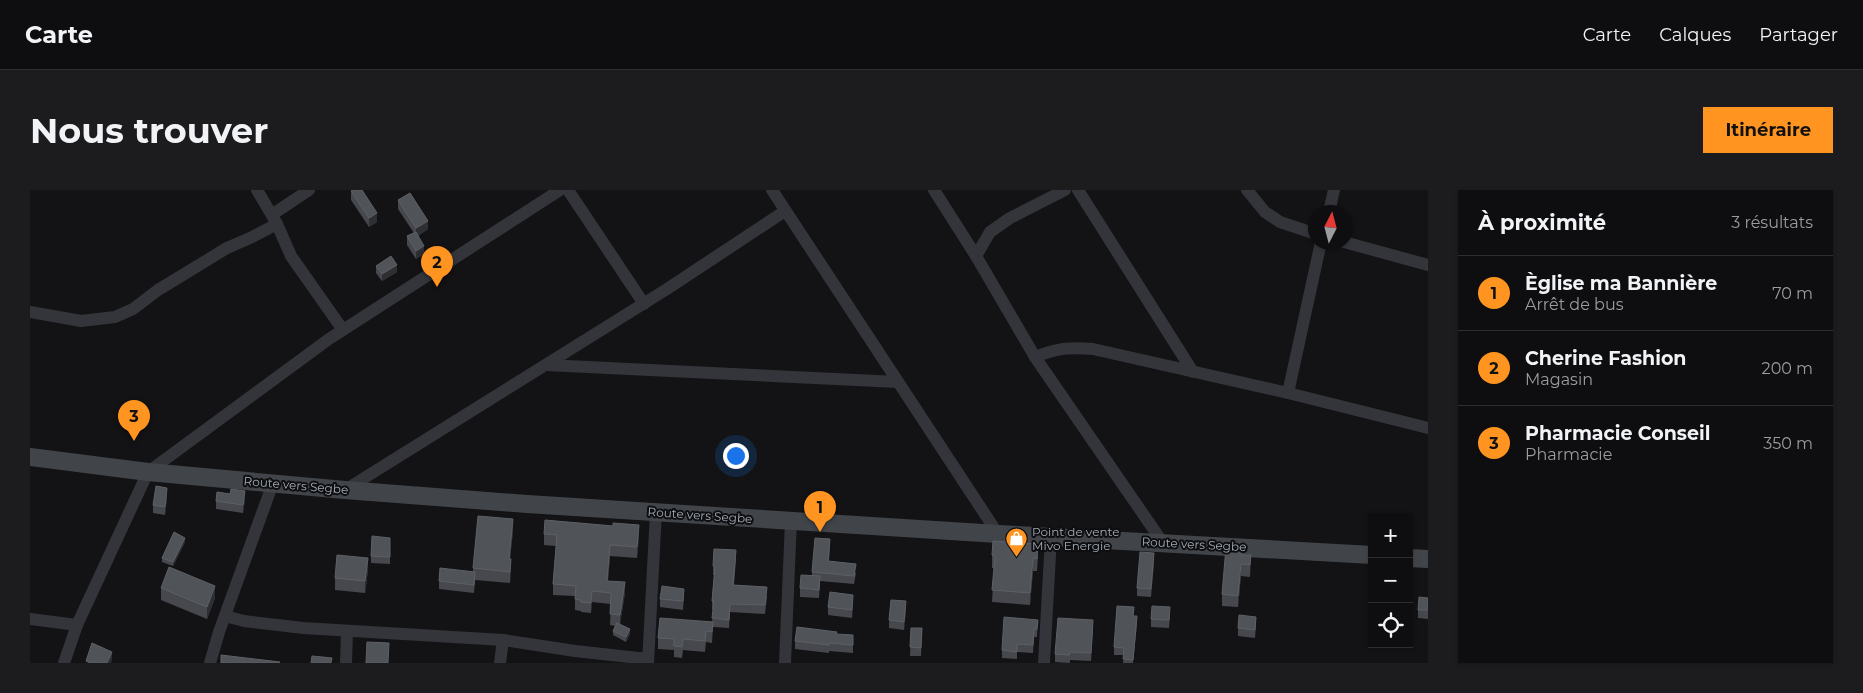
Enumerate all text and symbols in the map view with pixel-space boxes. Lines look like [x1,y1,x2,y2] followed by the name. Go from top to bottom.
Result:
[25,20,93,49] text: Carte
[1583,24,1631,46] text: Carte
[1659,24,1731,46] text: Calques
[1759,24,1838,46] text: Partager
[1703,107,1833,153] button: Itinéraire
[30,109,268,152] text: Nous trouver
[1308,205,1353,250] north arrow
[1478,210,1606,235] text: À proximité
[1731,213,1813,232] text: 3 résultats
[421,246,453,287] pin: 2
[1525,272,1717,295] text: Èglise ma Bannière
[1491,284,1497,303] text: 1
[1772,284,1813,303] text: 70 m
[1525,295,1623,314] text: Arrêt de bus
[1525,347,1686,370] text: Cherine Fashion
[1489,359,1499,378] text: 2
[1762,359,1813,378] text: 200 m
[1525,370,1593,389] text: Magasin
[118,400,150,441] pin: 3
[1525,422,1710,445] text: Pharmacie Conseil
[1489,434,1499,453] text: 3
[1763,434,1813,453] text: 350 m
[723,443,749,469] your location
[1525,445,1612,464] text: Pharmacie
[243,473,349,497] street label: Route vers Segbe
[804,491,836,532] pin: 1
[647,504,753,526] street label: Route vers Segbe
[1368,513,1413,648] map controls
[1368,513,1413,558] button: +
[1032,524,1119,553] place label: Point de vente Mivo Energie
[1004,526,1028,557] shop icon: Point de vente Mivo Energie
[1141,534,1247,554] street label: Route vers Segbe
[1368,558,1413,603] button: −
[1368,603,1413,648] button: locate

